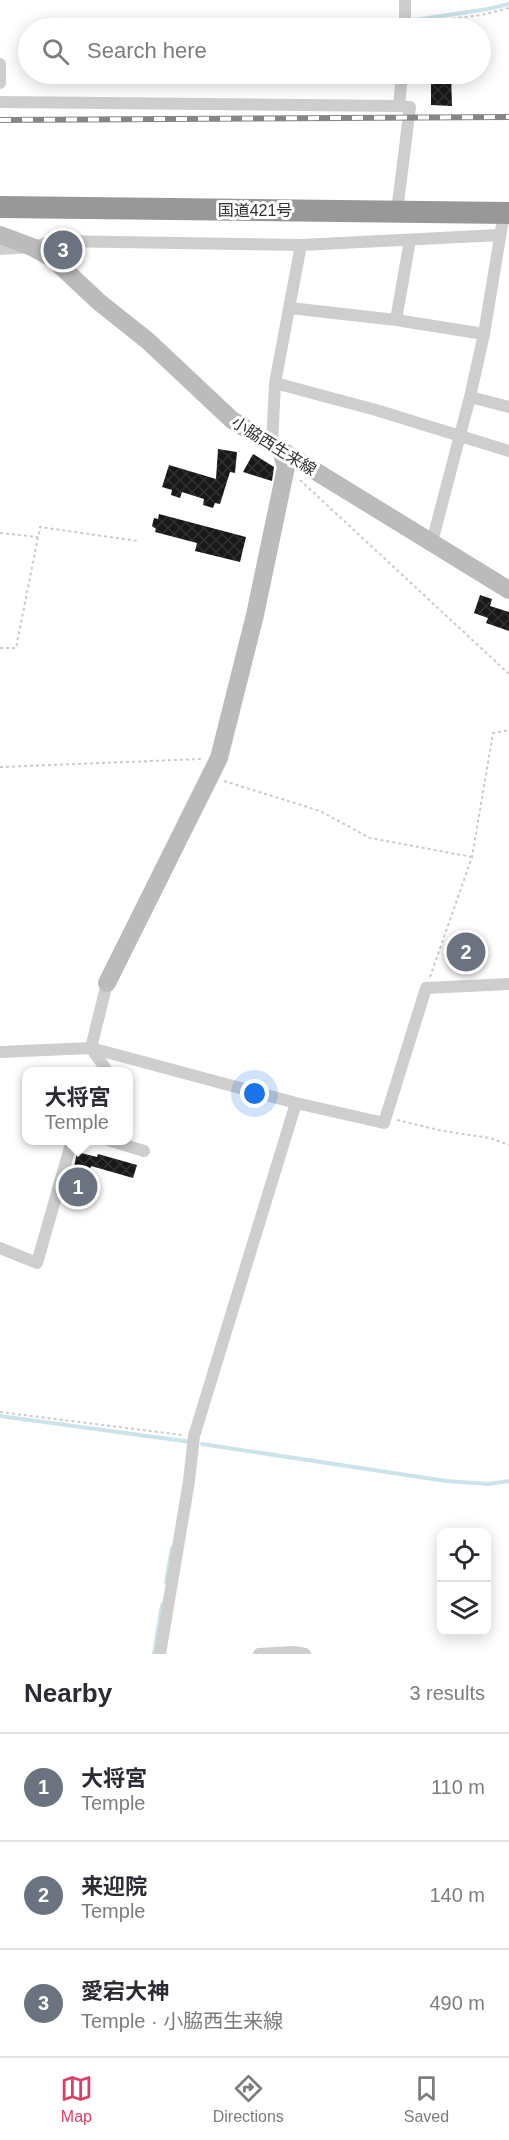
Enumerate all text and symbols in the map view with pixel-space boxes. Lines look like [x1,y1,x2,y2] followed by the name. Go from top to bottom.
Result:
[18,18,491,84] search box
[39,35,72,68] icon: search
[87,38,207,63] text: Search here
[218,202,292,219] street label: 国道421号
[44,228,82,272] pin: 3
[229,413,319,479] street label: 小脇西生来線
[446,930,486,974] pin: 2
[22,1067,133,1145] popup
[240,1079,269,1108] your location
[44,1085,111,1110] text: 大将宮
[44,1111,109,1133] text: Temple
[58,1164,98,1210] pin: 1
[437,1528,491,1636] map controls
[437,1528,491,1582] button: locate
[437,1582,491,1636] button: layers
[24,1678,112,1708] text: Nearby
[409,1682,485,1704] text: 3 results
[81,1766,147,1791] text: 大将宮
[38,1776,49,1798] text: 1
[431,1776,485,1798] text: 110 m
[81,1792,145,1814] text: Temple
[81,1874,147,1899] text: 来迎院
[38,1884,49,1906] text: 2
[429,1884,485,1906] text: 140 m
[81,1900,145,1922] text: Temple
[81,1979,169,2004] text: 愛宕大神
[38,1992,49,2014] text: 3
[429,1992,485,2014] text: 490 m
[81,2010,283,2032] text: Temple · 小脇西生来線
[60,2072,93,2126] tab: Map
[213,2072,284,2126] tab: Directions
[404,2072,449,2126] tab: Saved

